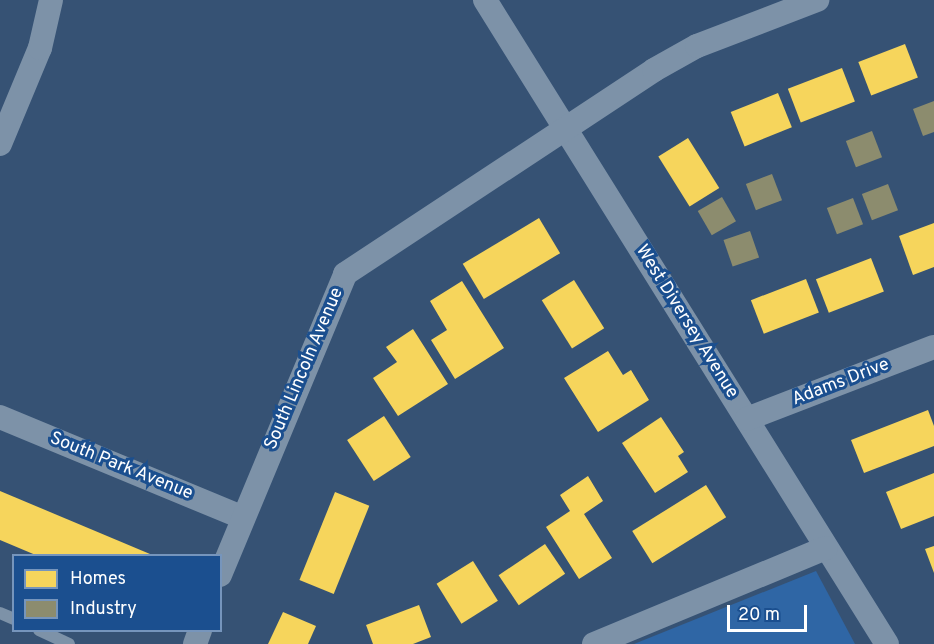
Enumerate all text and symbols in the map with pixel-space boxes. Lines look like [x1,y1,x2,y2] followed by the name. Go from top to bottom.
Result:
[630,241,742,403] street label: West Diversey Avenue
[261,284,349,454] street label: South Lincoln Avenue
[789,355,893,411] street label: Adams Drive
[46,428,196,506] street label: South Park Avenue
[12,554,222,632] legend
[70,568,126,591] text: Homes
[730,593,810,631] scale bar
[70,598,137,621] text: Industry
[738,604,780,627] text: 20 m

